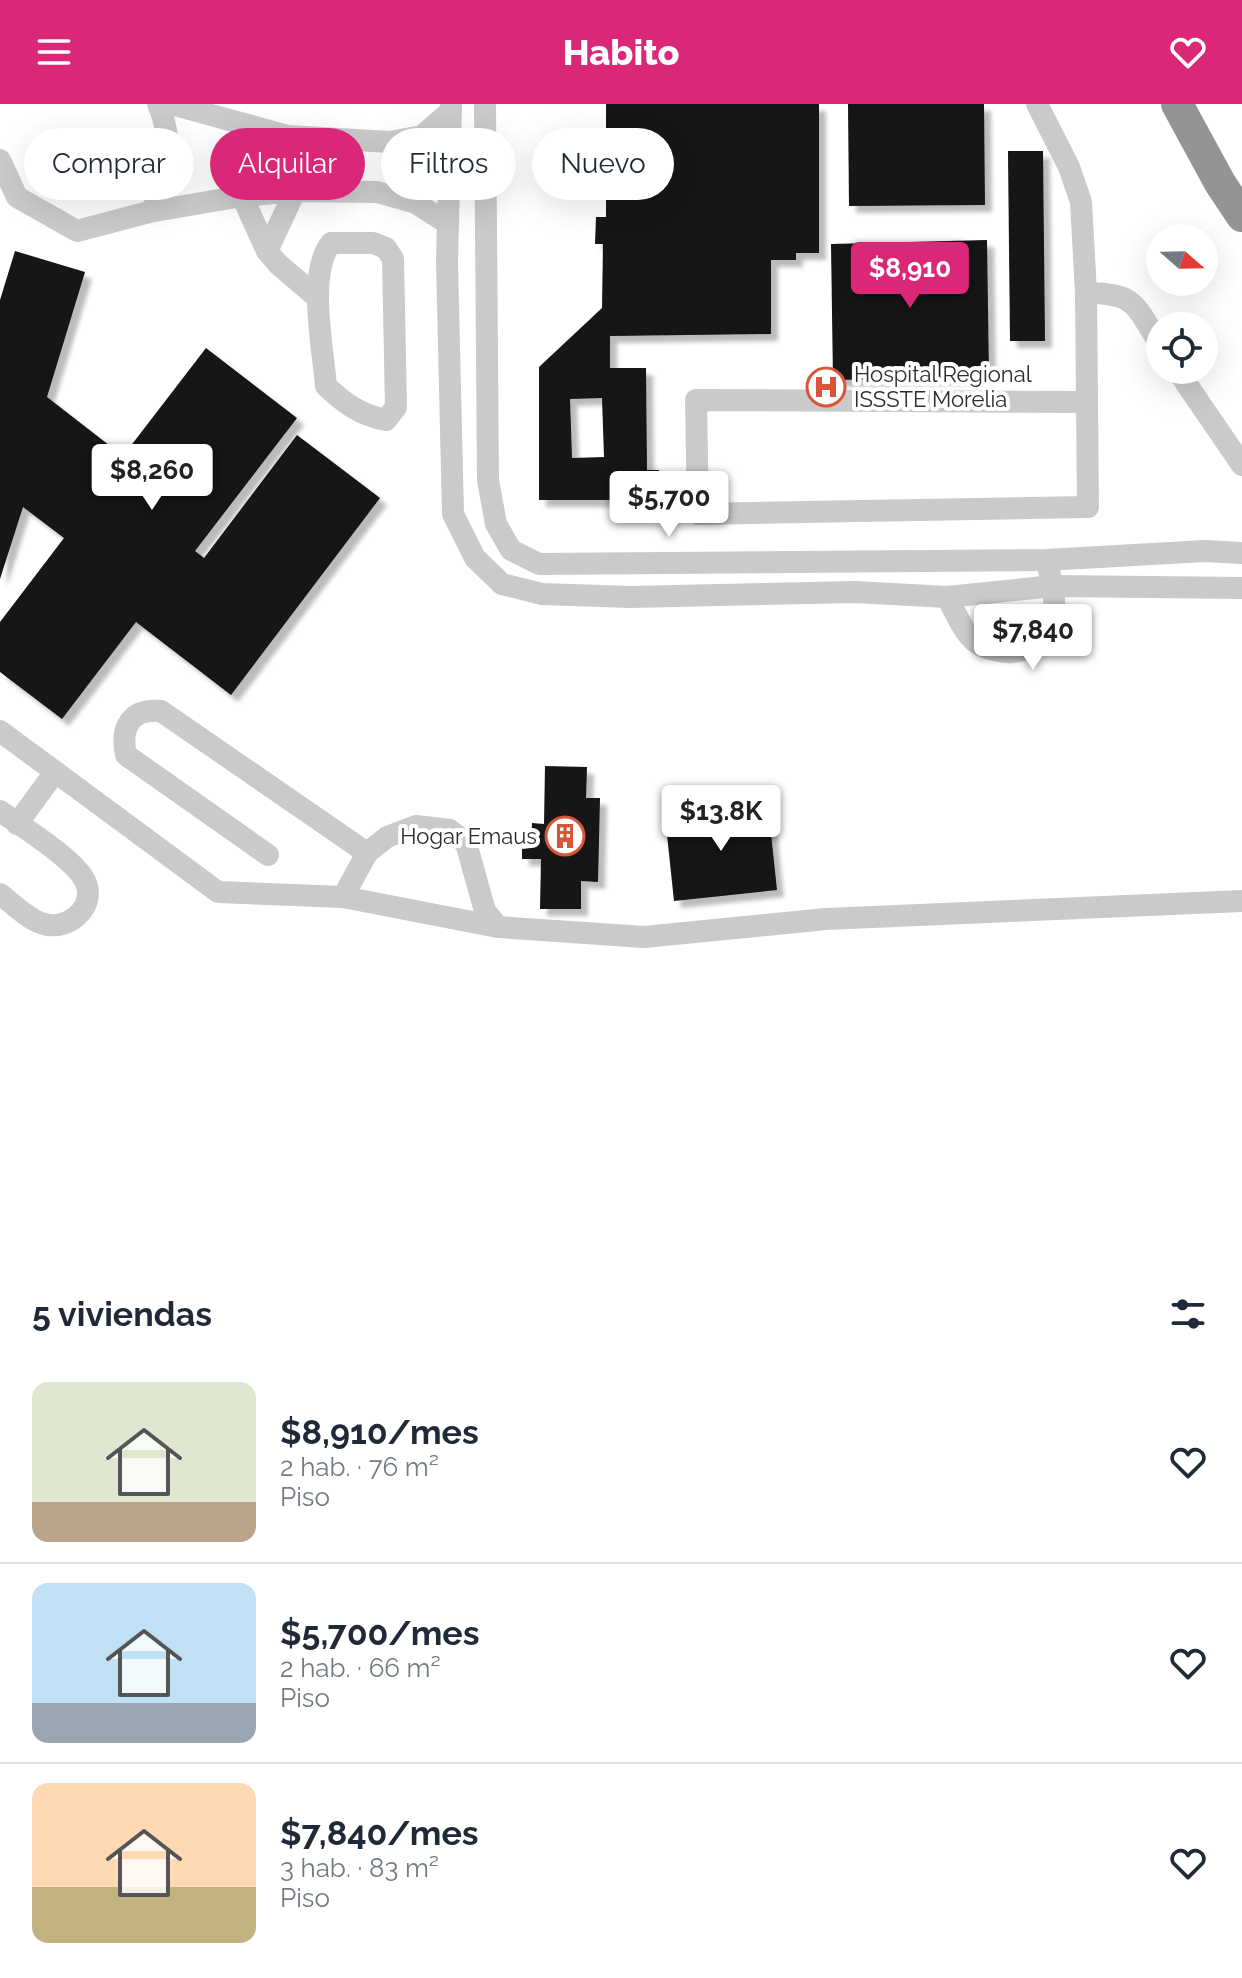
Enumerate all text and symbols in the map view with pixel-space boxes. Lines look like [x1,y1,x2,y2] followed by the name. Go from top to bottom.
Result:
[32,30,76,74] icon: menu
[1166,30,1210,74] icon: heart
[563,31,679,73] text: Habito
[24,128,194,200] chip: Comprar
[210,128,365,200] chip: Alquilar
[381,128,516,200] chip: Filtros
[532,128,674,200] chip: Nuevo
[1146,224,1218,296] north arrow
[1146,224,1218,384] map controls
[845,242,975,310] pin: $8,910
[869,253,951,283] text: $8,910
[1146,312,1218,384] button: locate
[854,361,1032,412] place label: Hospital Regional ISSSTE Morelia
[805,366,847,408] hospital icon: Hospital Regional ISSSTE Morelia
[87,444,217,512] pin: $8,260
[110,455,194,485] text: $8,260
[604,471,734,539] pin: $5,700
[628,482,710,512] text: $5,700
[968,604,1098,672] pin: $7,840
[992,615,1074,645] text: $7,840
[656,785,786,853] pin: $13.8K
[680,796,762,826] text: $13.8K
[544,815,586,857] building icon: Hogar Emaus
[400,823,537,849] place label: Hogar Emaus
[1166,1292,1210,1336] icon: filters
[32,1294,212,1334] text: 5 viviendas
[280,1412,479,1452] text: $8,910/mes
[96,1414,192,1510] icon: home
[1166,1440,1210,1484] icon: heart
[280,1452,439,1482] text: 2 hab. · 76 m²
[280,1482,330,1512] text: Piso
[280,1613,480,1653] text: $5,700/mes
[96,1615,192,1711] icon: home
[1166,1641,1210,1685] icon: heart
[280,1653,441,1683] text: 2 hab. · 66 m²
[280,1683,330,1713] text: Piso
[280,1813,479,1853] text: $7,840/mes
[96,1815,192,1911] icon: home
[1166,1841,1210,1885] icon: heart
[280,1853,439,1883] text: 3 hab. · 83 m²
[280,1883,330,1913] text: Piso

